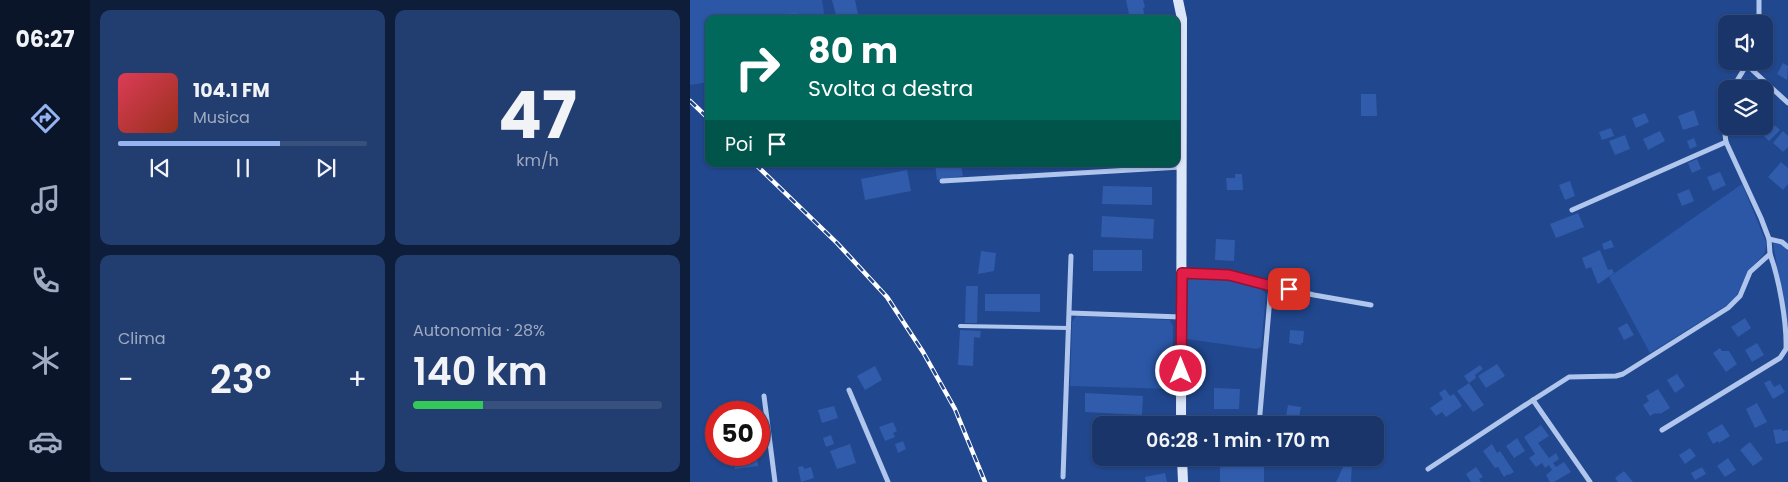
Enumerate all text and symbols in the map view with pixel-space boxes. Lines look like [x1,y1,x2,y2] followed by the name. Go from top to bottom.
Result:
[1718,15,1773,135] map controls
[1718,15,1773,70] button: sound
[16,24,74,55] text: 06:27
[808,26,898,75] text: 80 m
[725,35,790,100] icon: right
[498,70,577,161] text: 47
[808,73,973,104] text: Svolta a destra
[193,77,270,104] text: 104.1 FM
[1718,80,1773,135] button: layers
[28,101,63,136] icon: directions
[193,106,250,129] text: Musica
[763,130,791,158] icon: arrive
[725,131,753,158] text: Poi
[516,149,559,172] text: km/h
[146,154,174,182] icon: previous
[229,154,257,182] icon: pause
[312,154,340,182] icon: next
[28,182,63,217] icon: music
[28,263,63,298] icon: phone
[1268,268,1310,310] pin
[1275,275,1303,303] icon: arrive
[413,319,545,342] text: Autonomia · 28%
[118,327,166,350] text: Clima
[28,343,63,378] icon: climate
[1154,344,1206,396] position arrow
[413,345,547,398] text: 140 km
[210,353,271,406] text: 23°
[118,360,133,399] text: −
[348,360,367,399] text: +
[705,401,770,466] speed limit sign: 50
[28,424,63,459] icon: car
[1146,427,1330,454] text: 06:28 · 1 min · 170 m

